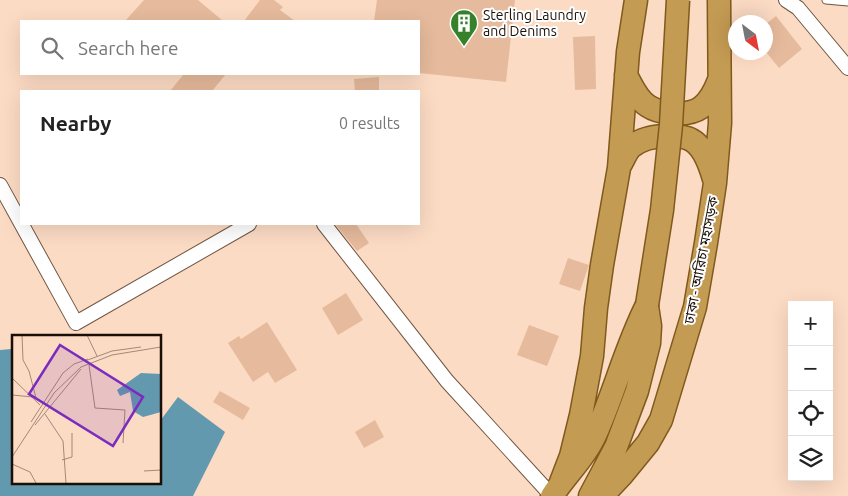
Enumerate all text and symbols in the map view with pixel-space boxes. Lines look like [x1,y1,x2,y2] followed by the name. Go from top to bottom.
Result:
[483,7,586,39] place label: Sterling Laundry and Denims
[449,8,479,47] building icon: Sterling Laundry and Denims
[728,15,773,60] north arrow
[20,20,420,75] search box
[38,34,66,62] icon: search
[78,37,178,59] text: Search here
[40,111,111,135] text: Nearby
[339,114,400,132] text: 0 results
[681,194,721,326] street label: ঢাকা - আরিচা মহাসড়ক
[788,301,833,481] map controls
[788,301,833,346] button: +
[12,335,161,484] inset map
[788,346,833,391] button: −
[788,391,833,436] button: locate
[788,436,833,481] button: layers

